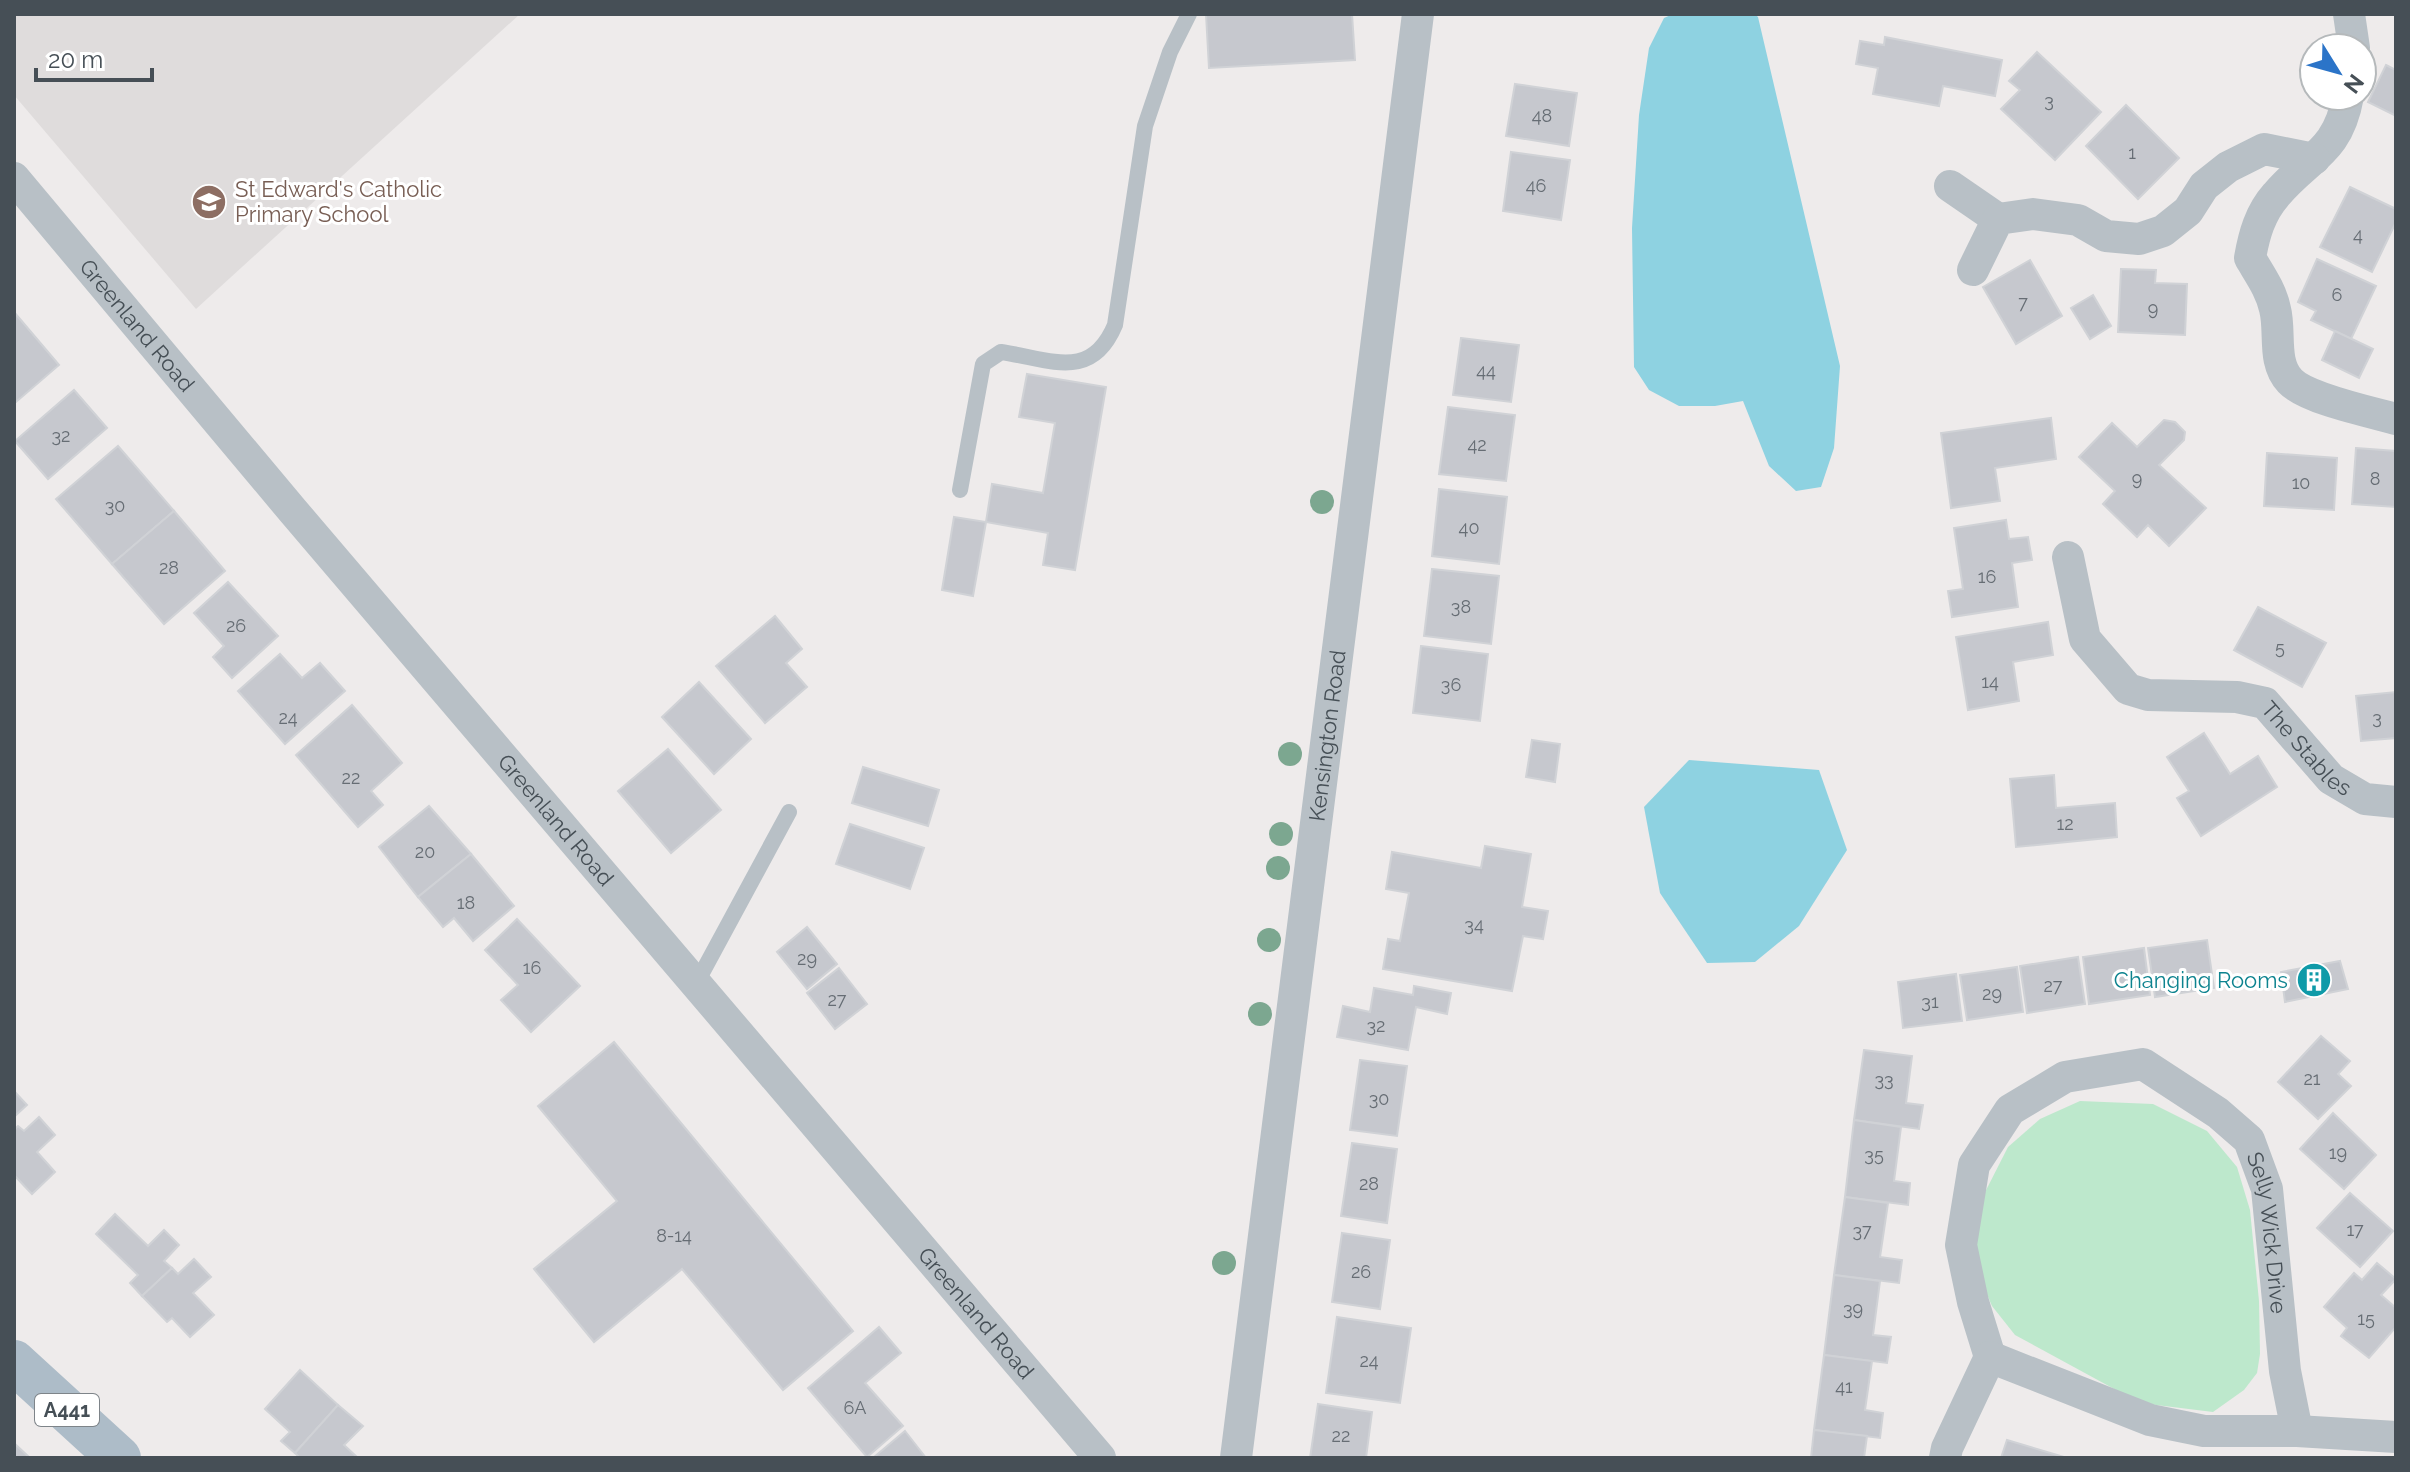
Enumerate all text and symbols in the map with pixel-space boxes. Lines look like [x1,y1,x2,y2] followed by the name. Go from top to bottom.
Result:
[36,32,152,82] scale bar
[2298,32,2378,112] north arrow
[48,45,103,74] text: 20 m
[2339,70,2369,99] text: N
[2044,90,2054,111] house number: 3
[1532,105,1552,126] house number: 48
[2128,142,2136,163] house number: 1
[1526,175,1546,196] house number: 46
[235,176,442,227] place label: St Edward's Catholic Primary School
[190,183,228,221] school or university icon: St Edward's Catholic Primary School
[2353,224,2363,245] house number: 4
[74,254,200,397] street label: Greenland Road
[2332,284,2343,305] house number: 6
[2018,292,2028,313] house number: 7
[2148,298,2158,319] house number: 9
[1476,360,1496,381] house number: 44
[52,425,71,446] house number: 32
[1467,434,1487,455] house number: 42
[2132,468,2142,489] house number: 9
[2370,468,2380,489] house number: 8
[2292,472,2310,493] house number: 10
[105,495,125,516] house number: 30
[1459,517,1479,538] house number: 40
[159,557,179,578] house number: 28
[1978,566,1996,587] house number: 16
[1451,596,1471,617] house number: 38
[226,615,246,636] house number: 26
[2275,637,2285,658] house number: 5
[1303,648,1351,823] street label: Kensington Road
[1981,671,1999,692] house number: 14
[1441,674,1461,695] house number: 36
[2256,696,2356,801] street label: The Stables
[278,707,298,728] house number: 24
[2372,707,2382,728] house number: 3
[493,749,619,891] street label: Greenland Road
[342,767,360,788] house number: 22
[2056,813,2074,834] house number: 12
[415,841,435,862] house number: 20
[457,892,475,913] house number: 18
[1464,914,1484,935] house number: 34
[797,948,817,969] house number: 29
[523,957,541,978] house number: 16
[2295,961,2333,999] building icon: Changing Rooms
[2114,967,2288,993] place label: Changing Rooms
[2043,975,2063,996] house number: 27
[1982,983,2002,1004] house number: 29
[827,989,847,1010] house number: 27
[1921,991,1939,1012] house number: 31
[1367,1015,1386,1036] house number: 32
[2303,1068,2321,1089] house number: 21
[1874,1069,1894,1090] house number: 33
[1369,1088,1389,1109] house number: 30
[2329,1142,2347,1163] house number: 19
[1864,1144,1884,1165] house number: 35
[2241,1148,2292,1315] street label: Selly Wick Drive
[1359,1173,1379,1194] house number: 28
[2346,1219,2364,1240] house number: 17
[1852,1220,1872,1241] house number: 37
[656,1225,692,1246] house number: 8-14
[913,1242,1040,1384] street label: Greenland Road
[1351,1261,1371,1282] house number: 26
[1843,1298,1863,1319] house number: 39
[2357,1308,2375,1329] house number: 15
[1359,1350,1379,1371] house number: 24
[1835,1376,1853,1397] house number: 41
[35,1394,99,1426] road number: A441
[844,1397,866,1418] house number: 6A
[1332,1425,1350,1446] house number: 22

